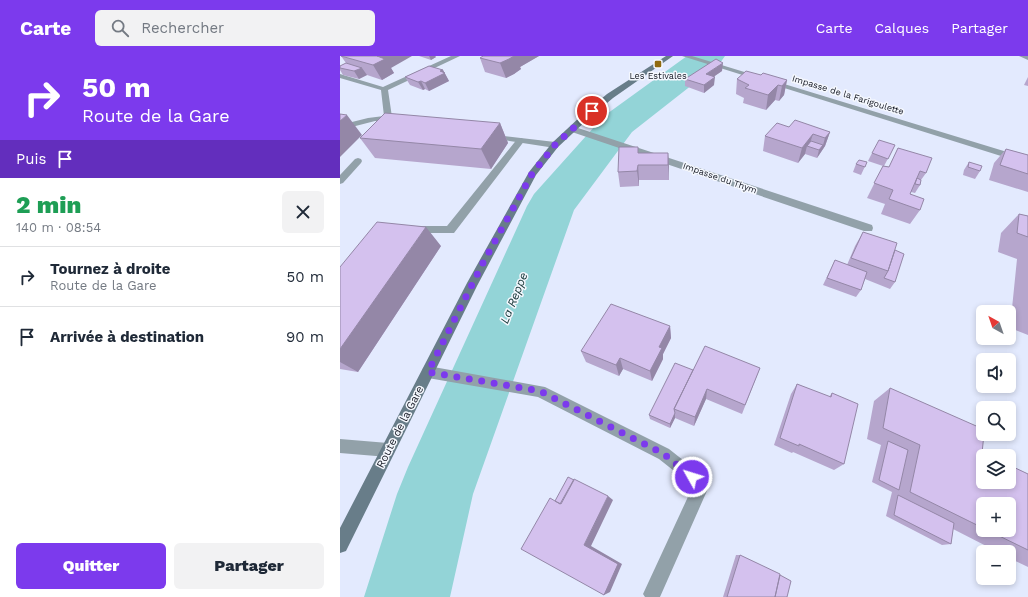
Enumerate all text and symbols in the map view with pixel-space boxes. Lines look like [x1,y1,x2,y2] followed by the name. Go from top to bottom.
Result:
[95,10,375,46] search box
[20,17,71,40] text: Carte
[109,17,131,39] icon: search
[141,19,224,37] text: Rechercher
[816,20,853,36] text: Carte
[875,20,929,36] text: Calques
[951,20,1008,36] text: Partager
[653,59,663,69] marker: Les Estivales
[82,71,151,104] text: 50 m
[629,71,687,81] place label: Les Estivales
[16,72,68,124] icon: right
[791,73,905,117] street label: Impasse de la Farigoulette
[575,94,609,128] pin
[581,100,603,122] icon: arrive
[82,105,230,126] text: Route de la Gare
[54,148,76,170] icon: arrive
[16,150,46,168] text: Puis
[682,161,758,195] street label: Impasse du Thym
[16,191,81,219] text: 2 min
[282,191,324,233] button: close
[16,220,101,235] text: 140 m · 08:54
[50,260,170,278] text: Tournez à droite
[16,266,38,288] icon: right
[287,268,324,286] text: 50 m
[497,270,531,326] water label: La Reppe
[50,278,157,293] text: Route de la Gare
[976,305,1016,345] north arrow
[976,305,1016,585] map controls
[16,326,38,348] icon: arrive
[50,328,204,346] text: Arrivée à destination
[286,328,324,346] text: 90 m
[976,353,1016,393] button: sound
[374,384,426,470] street label: Route de la Gare
[976,401,1016,441] button: search
[976,449,1016,489] button: layers
[671,456,713,498] position arrow
[976,497,1016,537] button: +
[16,543,166,589] button: Quitter
[174,543,324,589] button: Partager
[976,545,1016,585] button: −

